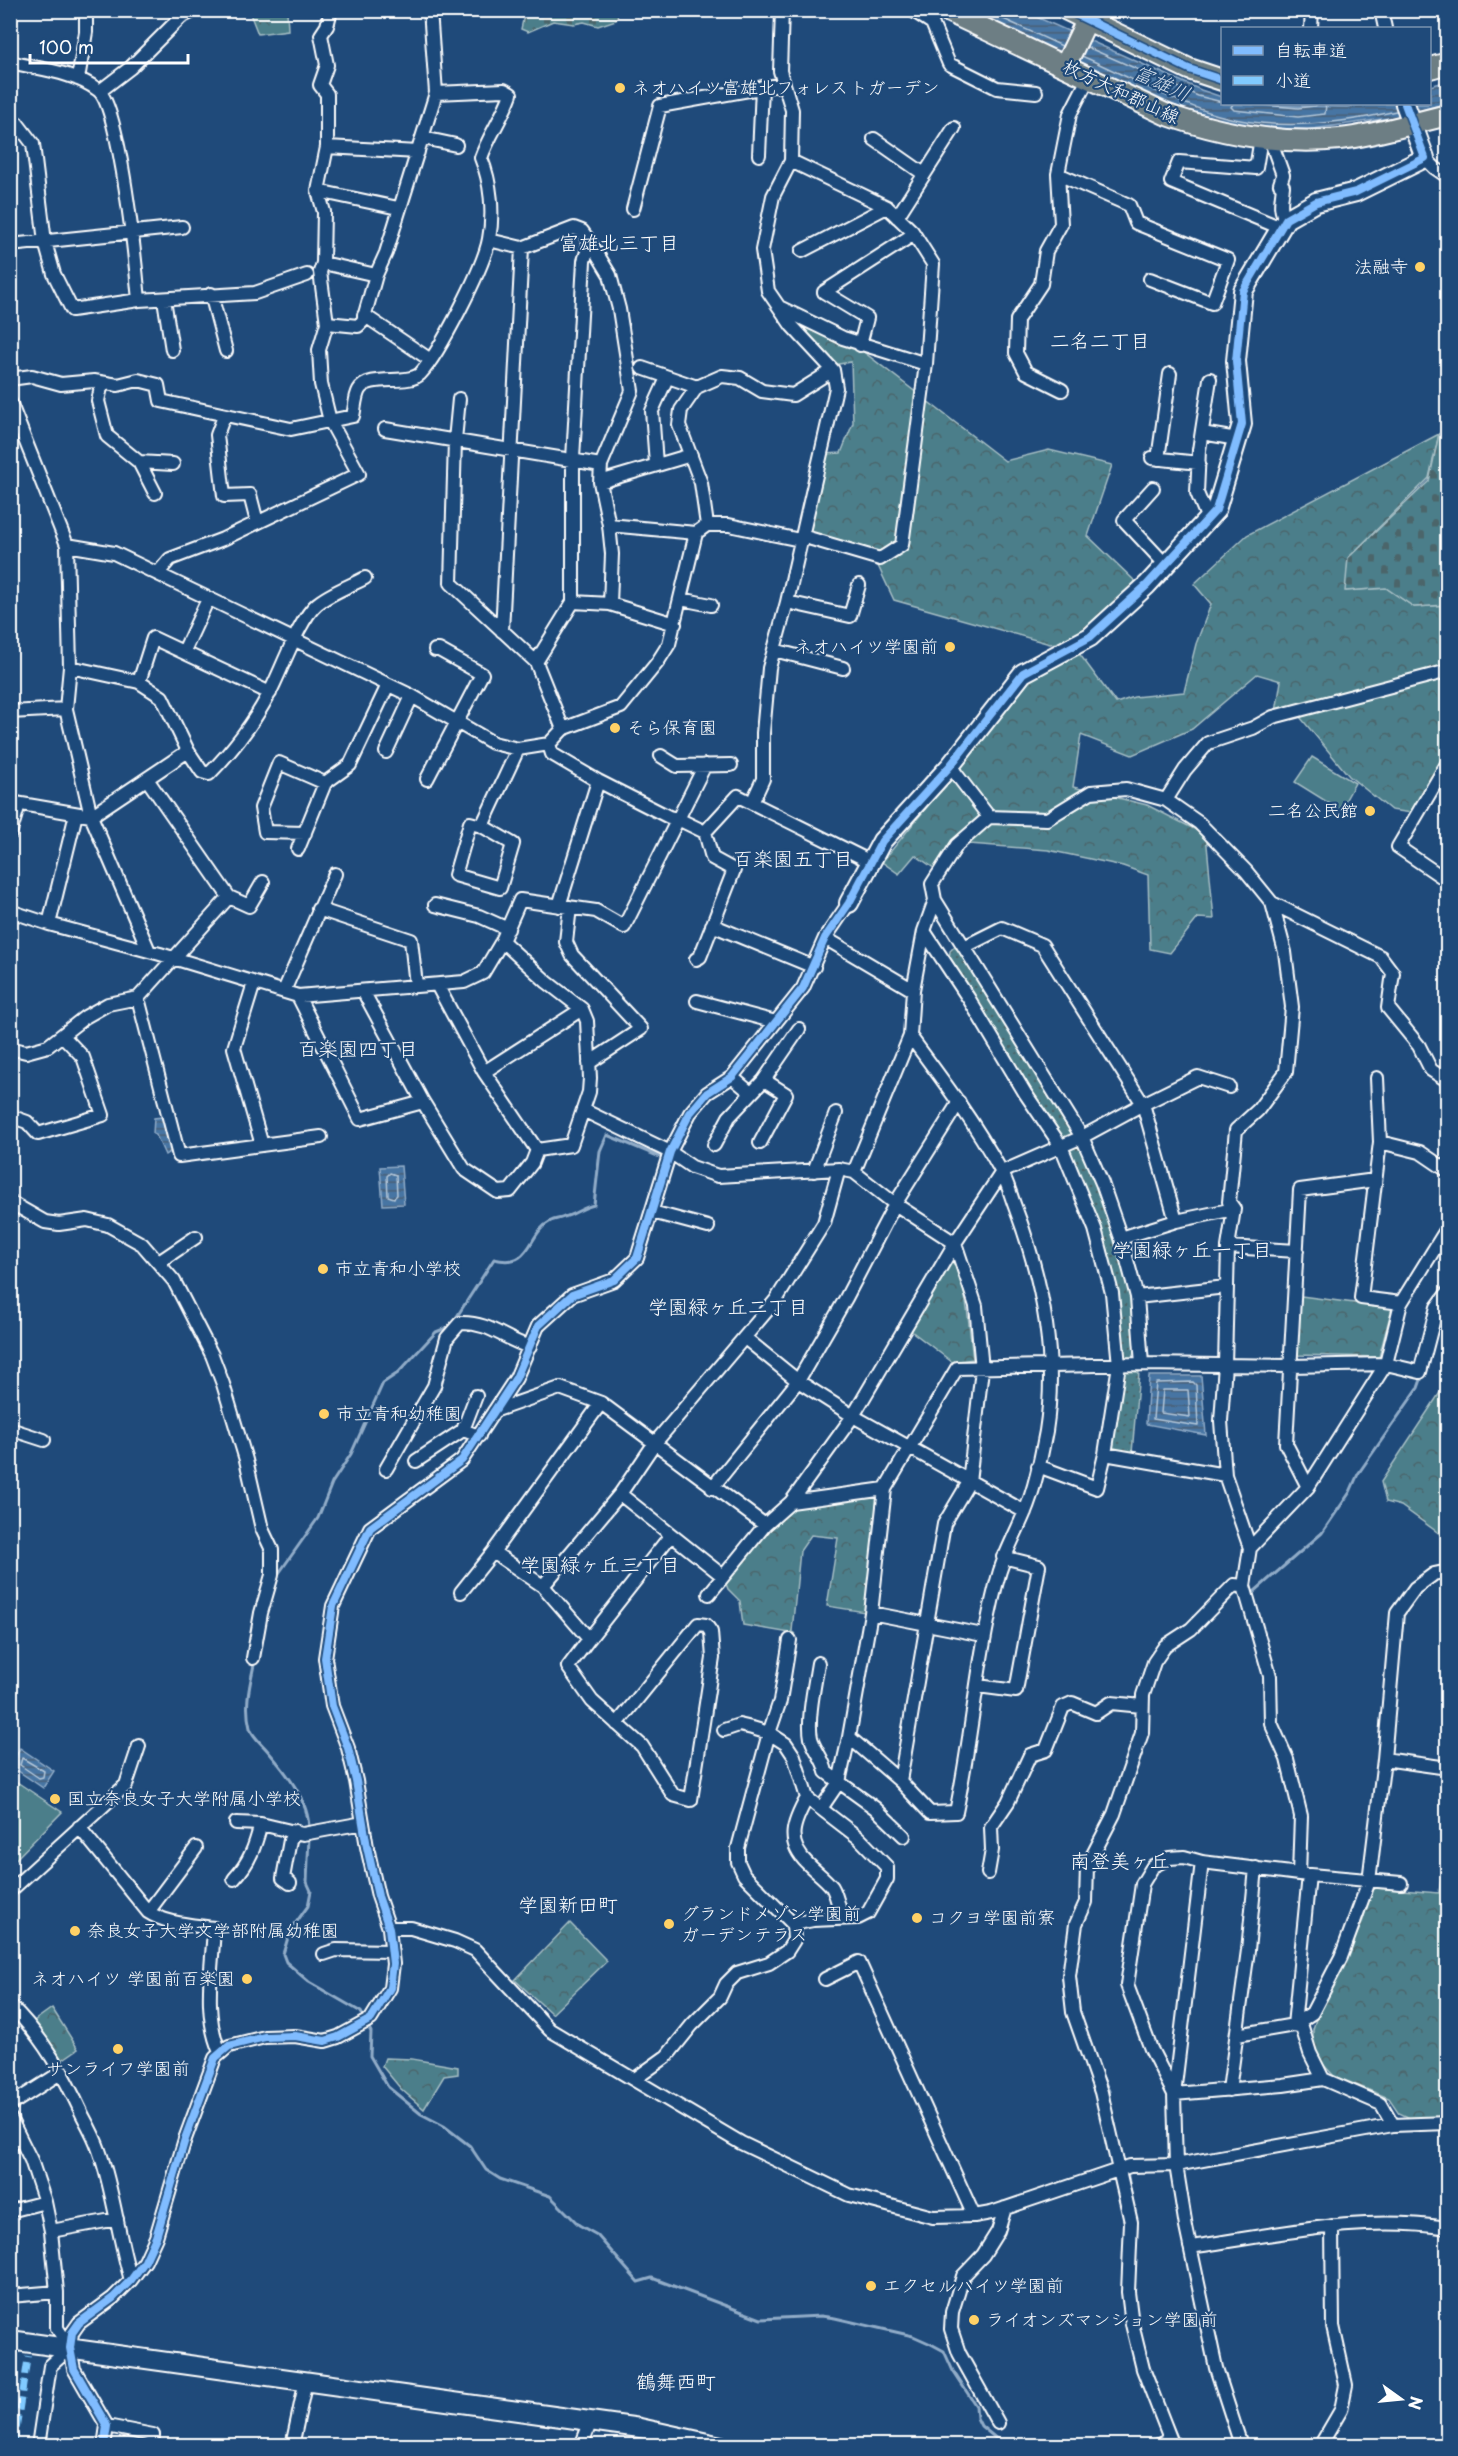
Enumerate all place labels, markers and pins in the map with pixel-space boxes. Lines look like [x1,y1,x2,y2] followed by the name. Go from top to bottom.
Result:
[632,73,939,100] place label: ネオハイツ富雄北フォレストガーデン
[613,81,627,95] marker: ネオハイツ富雄北フォレストガーデン
[1354,252,1408,279] place label: 法融寺
[1413,260,1427,274] marker: 法融寺
[794,632,938,659] place label: ネオハイツ学園前
[943,640,957,654] marker: ネオハイツ学園前
[627,713,717,740] place label: そら保育園
[608,721,622,735] marker: そら保育園
[1268,796,1358,823] place label: 二名公民館
[1363,804,1377,818] marker: 二名公民館
[335,1254,461,1281] place label: 市立青和小学校
[316,1262,330,1276] marker: 市立青和小学校
[336,1399,462,1426] place label: 市立青和幼稚園
[317,1407,331,1421] marker: 市立青和幼稚園
[67,1784,301,1811] place label: 国立奈良女子大学附属小学校
[48,1792,62,1806] marker: 国立奈良女子大学附属小学校
[681,1899,861,1947] place label: グランドメゾン学園前 ガーデンテラス
[929,1903,1055,1930] place label: コクヨ学園前寮
[910,1911,924,1925] marker: コクヨ学園前寮
[87,1916,339,1943] place label: 奈良女子大学文学部附属幼稚園
[662,1917,676,1931] marker: グランドメゾン学園前 ガーデンテラス
[68,1924,82,1938] marker: 奈良女子大学文学部附属幼稚園
[31,1964,235,1991] place label: ネオハイツ 学園前百楽園
[240,1972,254,1986] marker: ネオハイツ 学園前百楽園
[111,2042,125,2056] marker: サンライフ学園前
[46,2054,190,2081] place label: サンライフ学園前
[883,2271,1064,2298] place label: エクセルハイツ学園前
[864,2279,878,2293] marker: エクセルハイツ学園前
[986,2305,1218,2332] place label: ライオンズマンション学園前
[967,2313,981,2327] marker: ライオンズマンション学園前

